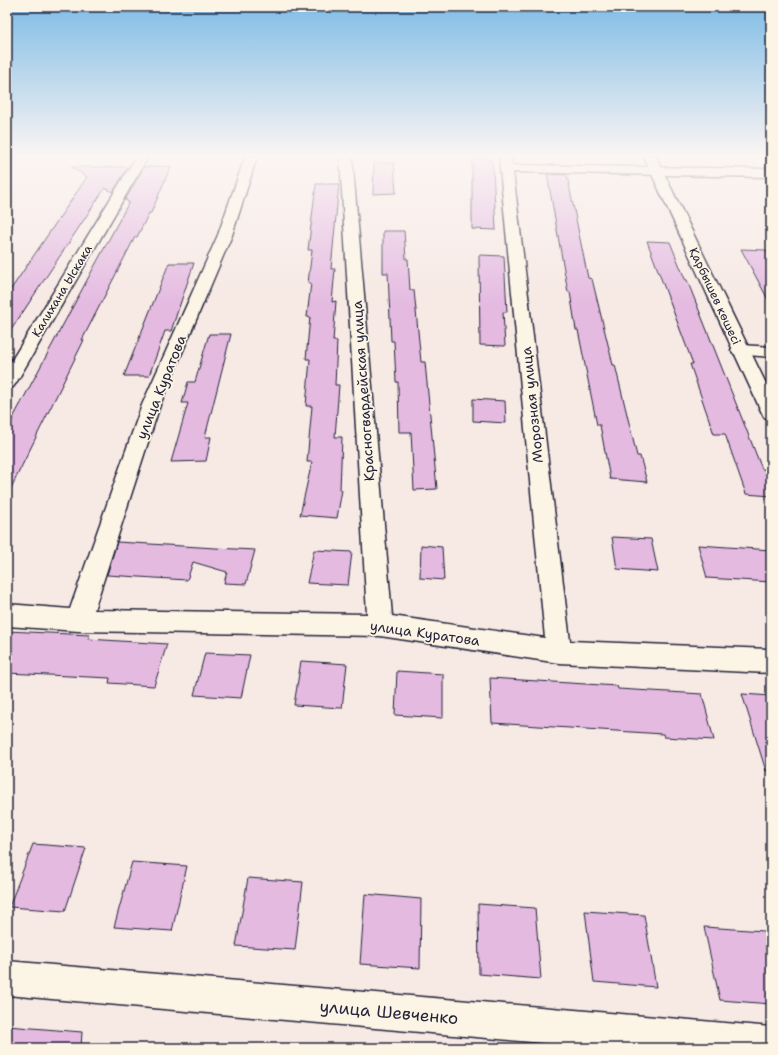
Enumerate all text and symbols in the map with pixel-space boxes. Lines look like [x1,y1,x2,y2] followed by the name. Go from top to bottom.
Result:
[28,241,96,340] street label: Калихана Ыскака
[685,245,745,347] street label: Қарбышев көшесі
[348,300,378,482] street label: Красногвардейская улица
[132,332,190,442] street label: улица Куратова
[517,346,547,464] street label: Морозная улица
[369,616,481,650] street label: улица Куратова
[319,995,459,1029] street label: улица Шевченко

